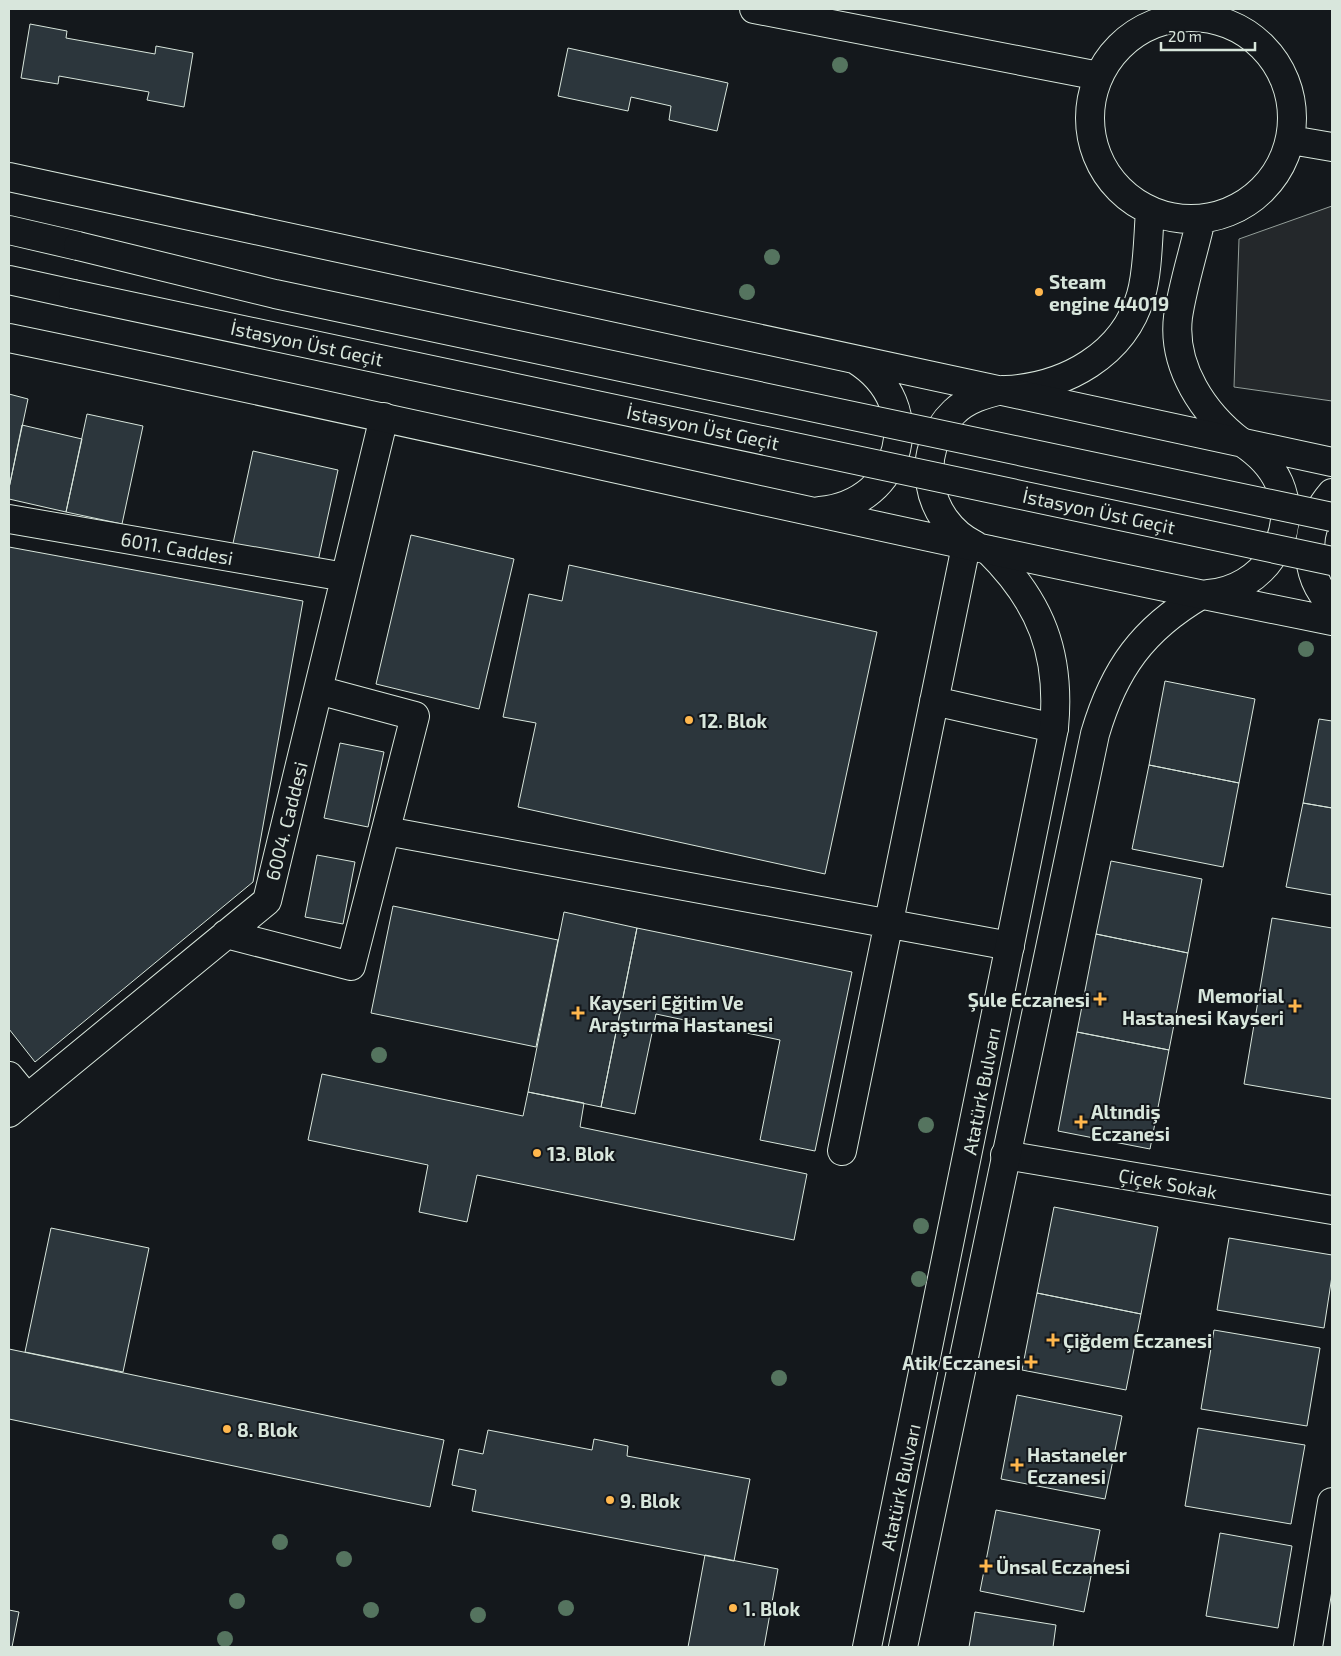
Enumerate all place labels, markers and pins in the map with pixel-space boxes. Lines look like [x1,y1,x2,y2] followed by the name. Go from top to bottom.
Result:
[1049,270,1169,315] place label: Steam engine 44019
[1033,286,1045,298] marker: Steam engine 44019
[699,709,768,732] place label: 12. Blok
[683,714,695,726] marker: 12. Blok
[1122,984,1285,1030] place label: Memorial Hastanesi Kayseri
[968,988,1090,1012] place label: Şule Eczanesi
[589,991,773,1037] place label: Kayseri Eğitim Ve Araştırma Hastanesi
[1094,993,1106,1005] marker: Şule Eczanesi
[1288,999,1302,1013] marker: Memorial Hastanesi Kayseri
[571,1006,585,1020] marker: Kayseri Eğitim Ve Araştırma Hastanesi
[1091,1100,1170,1145] place label: Altındiş Eczanesi
[1075,1116,1087,1128] marker: Altındiş Eczanesi
[547,1142,615,1165] place label: 13. Blok
[531,1147,543,1159] marker: 13. Blok
[1063,1329,1212,1353] place label: Çiğdem Eczanesi
[1047,1334,1059,1346] marker: Çiğdem Eczanesi
[902,1351,1021,1374] place label: Atik Eczanesi
[1025,1356,1037,1368] marker: Atik Eczanesi
[237,1418,298,1441] place label: 8. Blok
[221,1423,233,1435] marker: 8. Blok
[1027,1443,1127,1488] place label: Hastaneler Eczanesi
[1011,1459,1023,1471] marker: Hastaneler Eczanesi
[620,1489,681,1512] place label: 9. Blok
[604,1494,616,1506] marker: 9. Blok
[996,1555,1130,1578] place label: Ünsal Eczanesi
[980,1560,992,1572] marker: Ünsal Eczanesi
[743,1597,801,1620] place label: 1. Blok
[727,1602,739,1614] marker: 1. Blok

